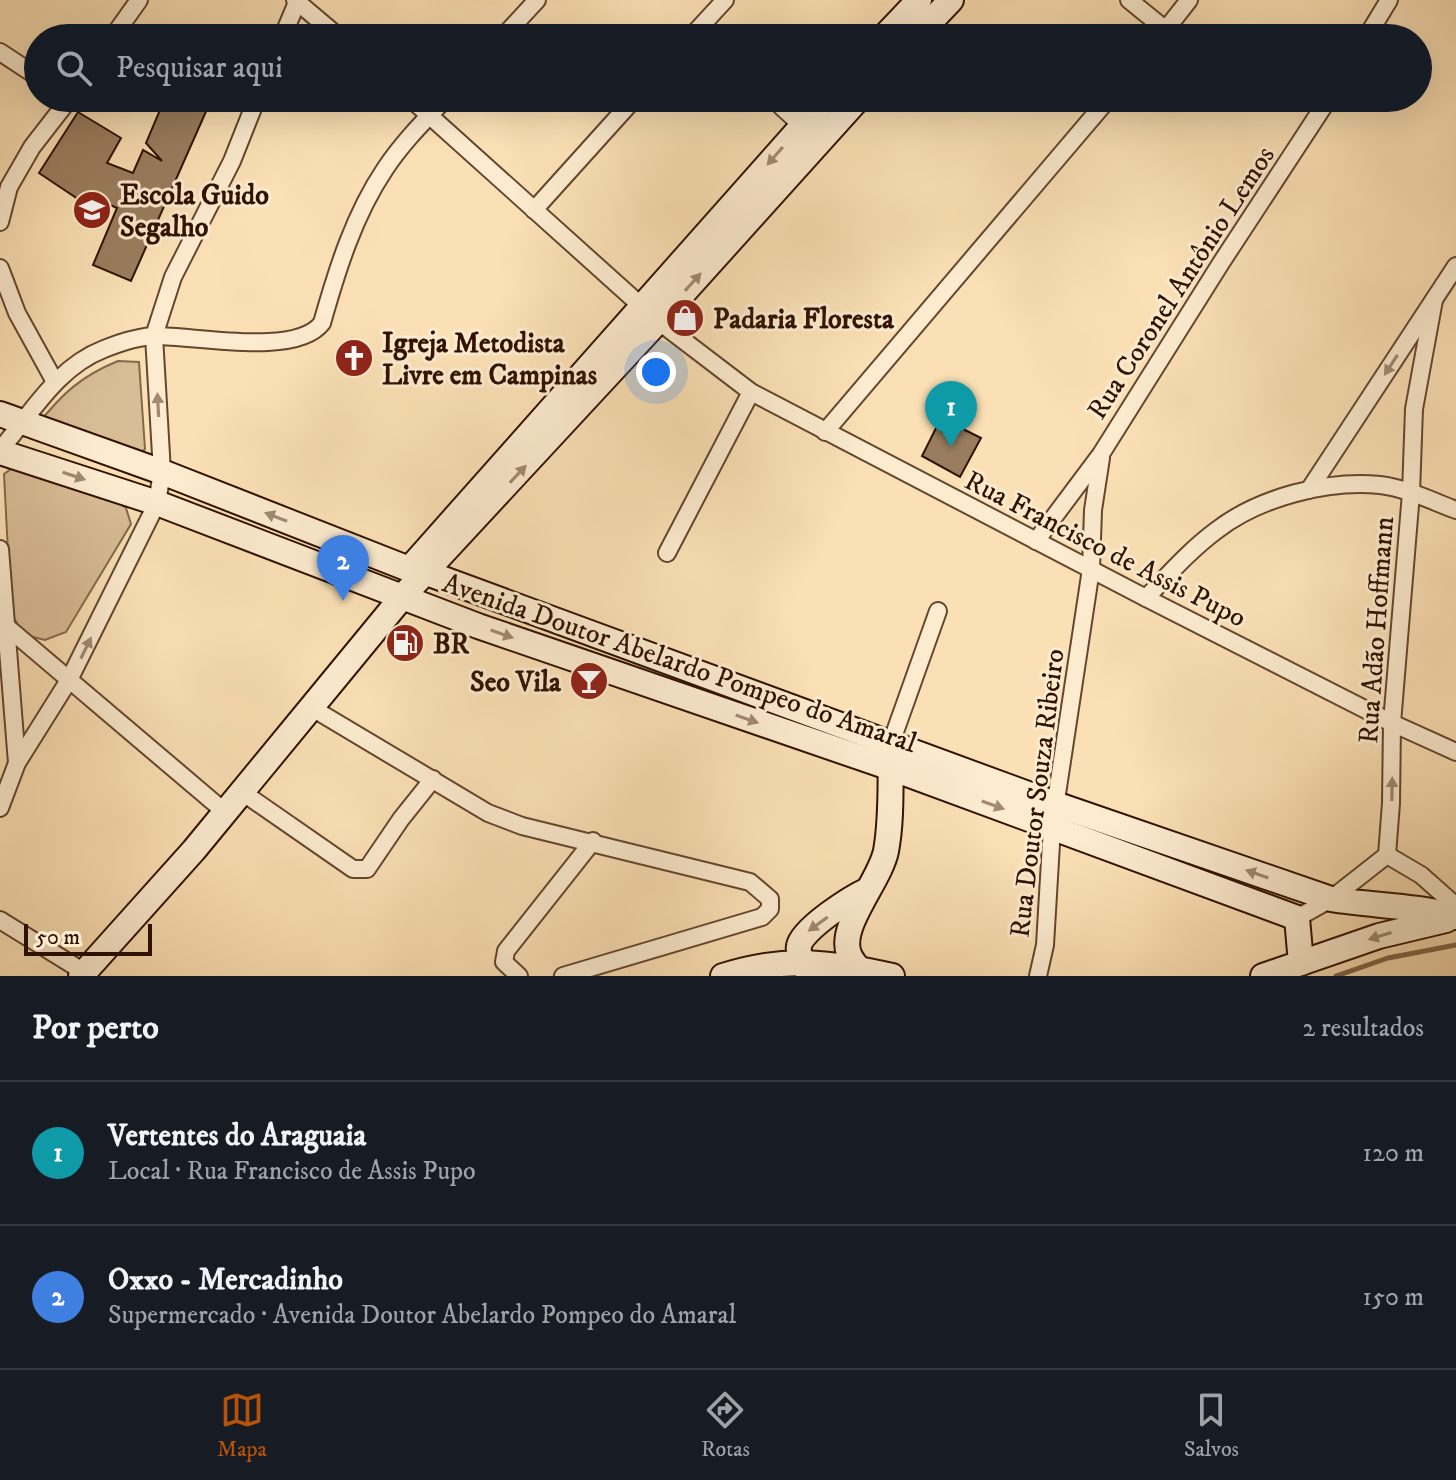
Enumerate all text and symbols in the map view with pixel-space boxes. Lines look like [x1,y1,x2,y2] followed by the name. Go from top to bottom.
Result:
[24,24,1432,112] search box
[52,46,96,90] icon: search
[116,50,283,87] text: Pesquisar aqui
[1080,140,1283,426] street label: Rua Coronel Antônio Lemos
[766,146,784,165] one-way arrow
[120,178,269,245] place label: Escola Guido Segalho
[71,189,113,231] school or university icon: Escola Guido Segalho
[684,273,702,292] one-way arrow
[664,297,706,339] shop icon: Padaria Floresta
[713,302,895,337] place label: Padaria Floresta
[382,326,598,393] place label: Igreja Metodista Livre em Campinas
[333,337,375,379] church icon: Igreja Metodista Livre em Campinas
[636,352,676,392] your location
[1384,355,1399,376] one-way arrow
[925,381,977,447] pin: 1
[151,392,164,417] one-way arrow
[959,463,1252,636] street label: Rua Francisco de Assis Pupo
[509,465,527,484] one-way arrow
[62,470,86,483] one-way arrow
[264,510,288,523] one-way arrow
[1351,515,1402,745] street label: Rua Adão Hoffmann
[317,535,369,601] pin: 2
[438,566,922,761] street label: Avenida Doutor Abelardo Pompeo do Amaral
[384,622,426,664] fuel station icon: BR
[433,627,470,662] place label: BR
[490,628,514,641] one-way arrow
[79,636,92,659] one-way arrow
[1002,647,1073,940] street label: Rua Doutor Souza Ribeiro
[568,660,610,702] bar icon: Seo Vila
[470,665,562,700] place label: Seo Vila
[736,713,760,725] one-way arrow
[1385,776,1398,801] one-way arrow
[981,799,1005,812] one-way arrow
[1245,867,1269,880] one-way arrow
[807,916,829,932] one-way arrow
[24,920,152,956] scale bar
[36,924,80,951] text: 50 m
[1368,930,1392,943] one-way arrow
[32,1007,159,1049] text: Por perto
[1303,1012,1424,1045] text: 2 resultados
[108,1118,366,1155] text: Vertentes do Araguaia
[53,1137,63,1170] text: 1
[1363,1137,1424,1170] text: 120 m
[108,1155,476,1188] text: Local · Rua Francisco de Assis Pupo
[108,1262,343,1299] text: Oxxo - Mercadinho
[52,1281,64,1314] text: 2
[1363,1281,1424,1314] text: 150 m
[108,1299,736,1332] text: Supermercado · Avenida Doutor Abelardo Pompeo do Amaral
[217,1388,267,1463] tab: Mapa
[701,1388,750,1463] tab: Rotas
[1184,1388,1239,1463] tab: Salvos

